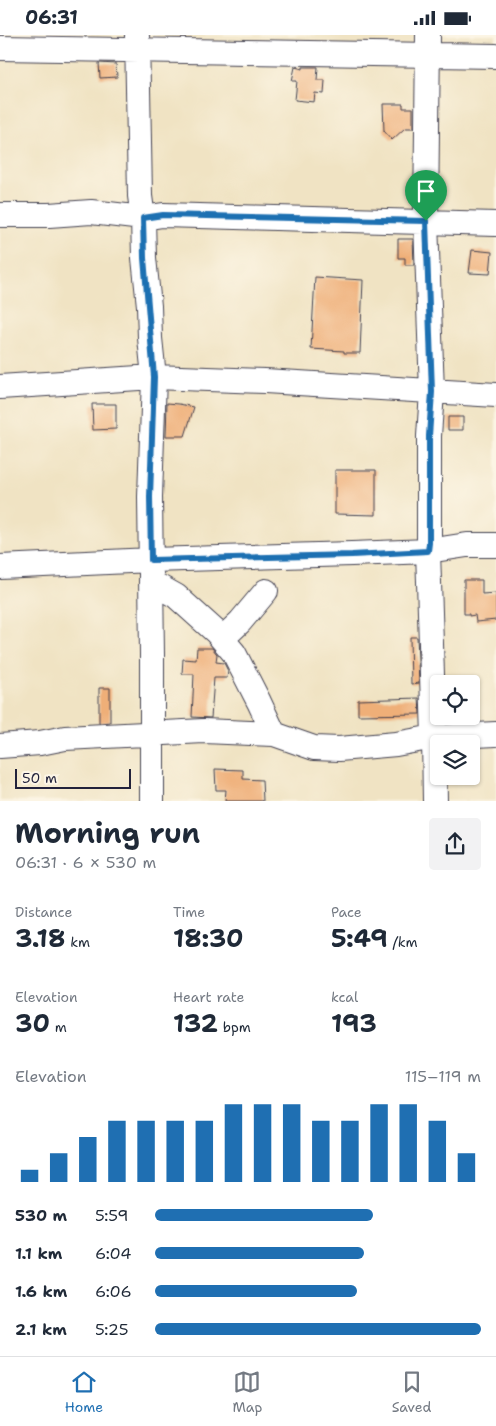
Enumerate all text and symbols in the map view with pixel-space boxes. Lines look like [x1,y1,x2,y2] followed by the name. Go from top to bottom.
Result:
[25,5,78,30] text: 06:31
[405,170,447,221] pin
[412,177,440,205] icon: arrive
[430,675,480,785] map controls
[430,675,480,725] button: locate
[430,735,480,785] button: layers
[15,766,131,789] scale bar
[22,769,57,787] text: 50 m
[15,814,200,852] text: Morning run
[429,818,481,870] button: share
[15,852,156,873] text: 06:31 · 6 × 530 m
[15,903,72,921] text: Distance
[173,903,205,921] text: Time
[331,903,362,921] text: Pace
[15,921,65,955] text: 3.18
[173,921,244,955] text: 18:30
[331,921,388,955] text: 5:49
[65,933,90,951] text: km
[388,933,418,951] text: /km
[15,988,78,1006] text: Elevation
[173,988,244,1006] text: Heart rate
[331,988,358,1006] text: kcal
[15,1006,50,1040] text: 30
[173,1006,218,1040] text: 132
[331,1006,377,1040] text: 193
[50,1018,67,1036] text: m
[218,1018,251,1036] text: bpm
[15,1066,87,1087] text: Elevation
[405,1066,481,1087] text: 115–119 m
[15,1205,67,1226] text: 530 m
[95,1205,129,1226] text: 5:59
[15,1243,62,1264] text: 1.1 km
[95,1243,131,1264] text: 6:04
[15,1281,67,1302] text: 1.6 km
[95,1281,132,1302] text: 6:06
[15,1319,67,1340] text: 2.1 km
[95,1319,128,1340] text: 5:25
[65,1368,103,1416] tab: Home
[232,1368,262,1416] tab: Map
[392,1368,431,1416] tab: Saved

